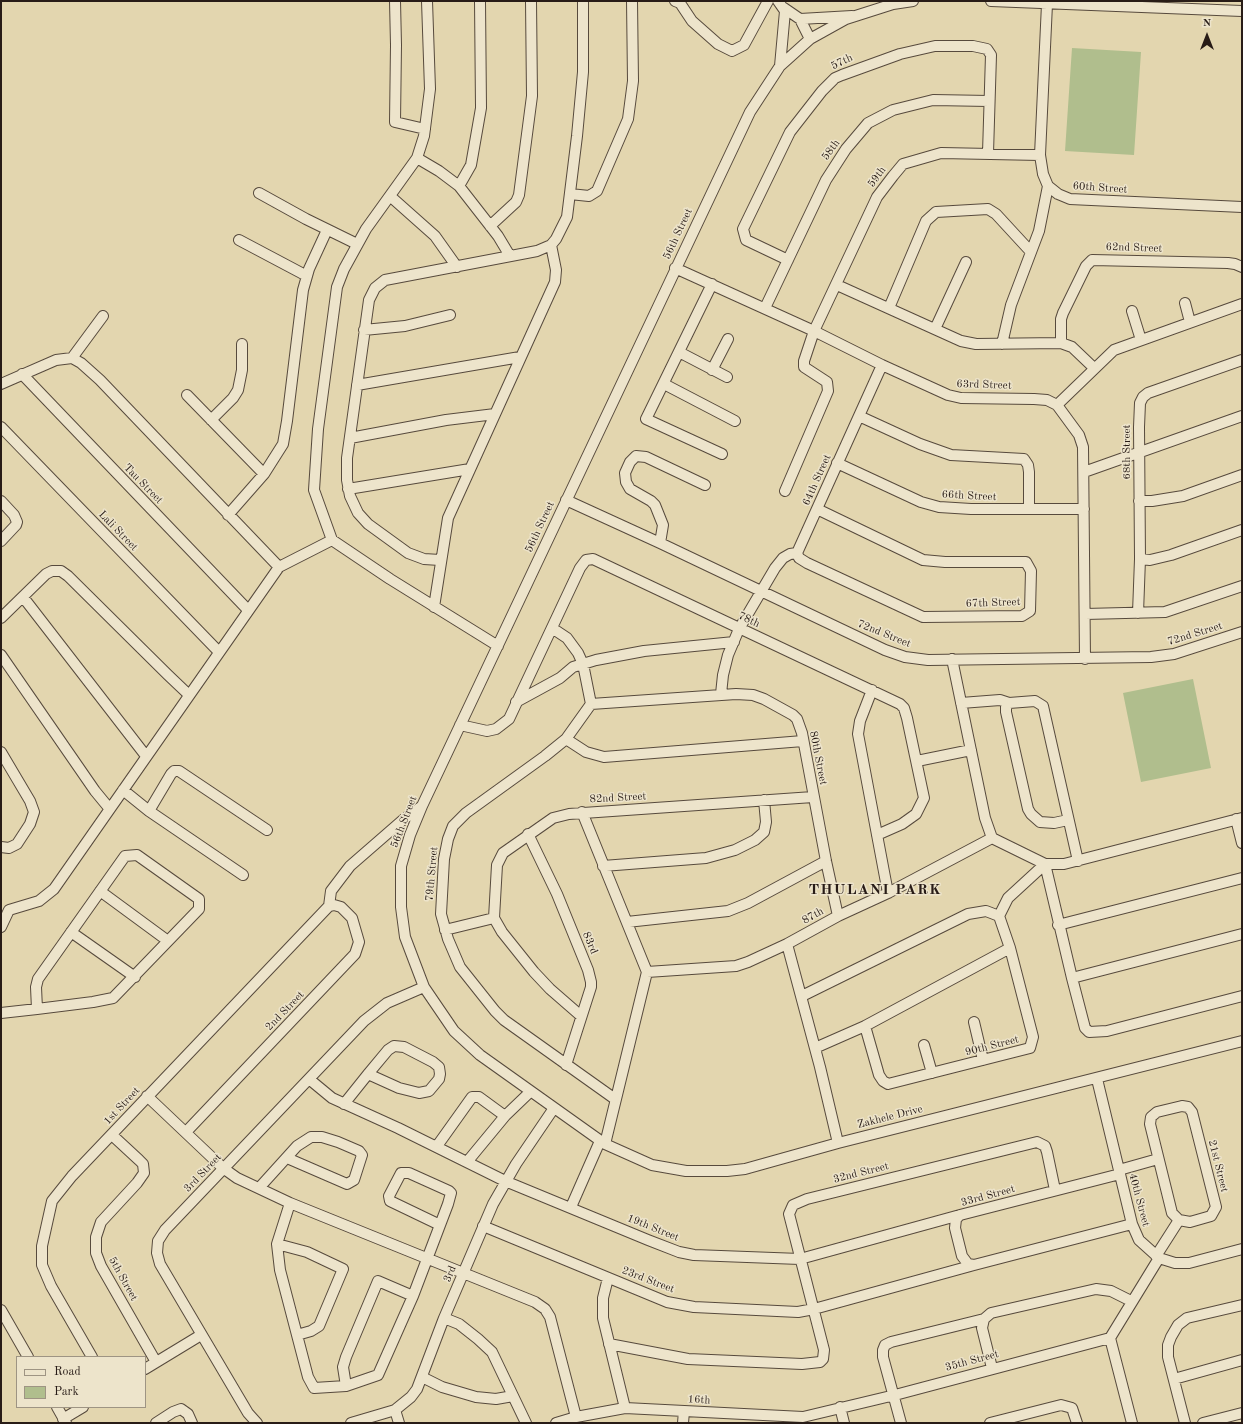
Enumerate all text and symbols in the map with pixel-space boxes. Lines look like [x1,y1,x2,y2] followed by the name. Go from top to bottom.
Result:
[1187,16,1227,56] north arrow
[1203,18,1211,29] text: N
[829,51,855,73] street label: 57th
[819,137,843,163] street label: 58th
[865,164,889,190] street label: 59th
[1072,180,1128,196] street label: 60th Street
[660,206,696,262] street label: 56th Street
[1105,240,1163,256] street label: 62nd Street
[956,377,1012,393] street label: 63rd Street
[1120,425,1134,479] street label: 68th Street
[800,452,834,508] street label: 64th Street
[121,461,165,507] street label: Tau Street
[941,488,997,504] street label: 66th Street
[522,499,558,555] street label: 56th Street
[96,508,140,554] street label: Lali Street
[965,595,1021,611] street label: 67th Street
[736,609,762,631] street label: 78th
[855,617,913,651] street label: 72nd Street
[1166,619,1224,649] street label: 72nd Street
[806,730,830,786] street label: 80th Street
[589,790,647,806] street label: 82nd Street
[388,794,420,850] street label: 56th Street
[423,846,441,902] street label: 79th Street
[808,881,942,899] district label: THULANI PARK
[800,905,826,927] street label: 87th
[579,930,601,956] street label: 83rd
[263,988,307,1034] street label: 2nd Street
[964,1033,1020,1059] street label: 90th Street
[101,1084,143,1128] street label: 1st Street
[856,1103,924,1131] street label: Zakhele Drive
[1205,1138,1231,1194] street label: 21st Street
[181,1151,225,1195] street label: 3rd Street
[832,1160,890,1186] street label: 32nd Street
[1126,1172,1152,1228] street label: 40th Street
[960,1182,1016,1210] street label: 33rd Street
[625,1212,681,1244] street label: 19th Street
[105,1255,141,1303] street label: 5th Street
[441,1264,459,1284] street label: 3rd
[620,1264,676,1296] street label: 23rd Street
[944,1348,1000,1374] street label: 35th Street
[16,1356,146,1408] legend
[54,1366,81,1378] text: Road
[54,1386,79,1398] text: Park
[687,1393,711,1407] street label: 16th

